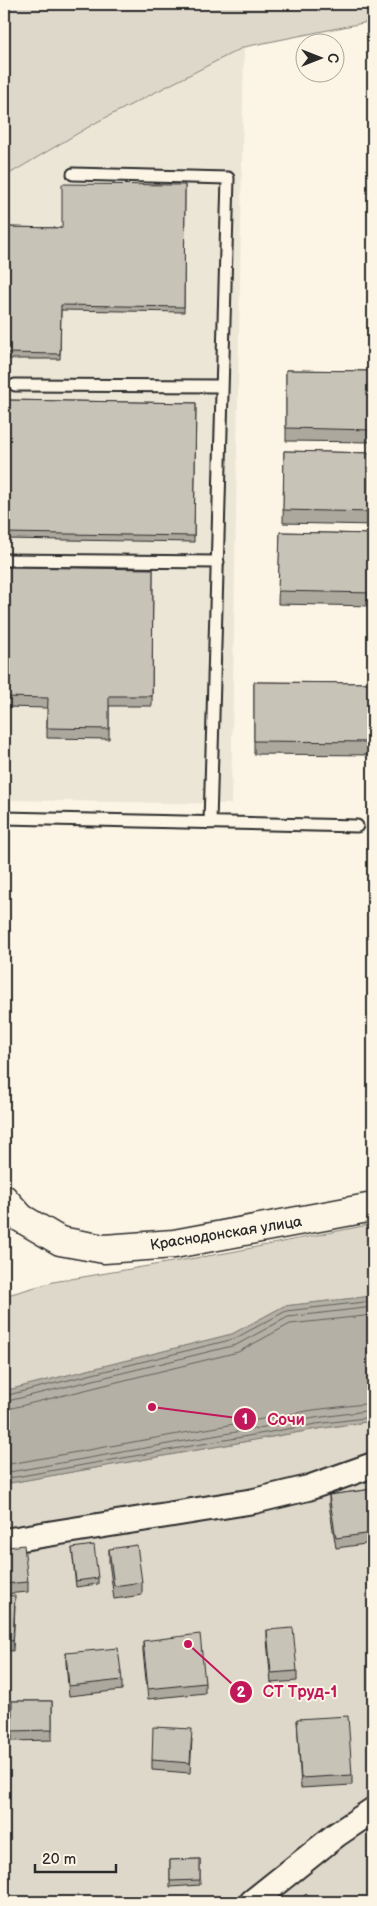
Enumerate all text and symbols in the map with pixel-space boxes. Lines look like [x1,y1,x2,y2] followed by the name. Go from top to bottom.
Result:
[294,32,344,82] north arrow
[324,53,341,63] text: С
[149,1212,304,1255] street label: Краснодонская улица
[233,1404,315,1435] callout: Сочи
[242,1410,248,1429] text: 1
[267,1411,305,1430] text: Сочи
[228,1676,348,1707] callout: СТ Труд-1
[237,1683,246,1702] text: 2
[263,1683,337,1702] text: СТ Труд-1
[35,1841,116,1873] scale bar
[42,1850,76,1869] text: 20 m

